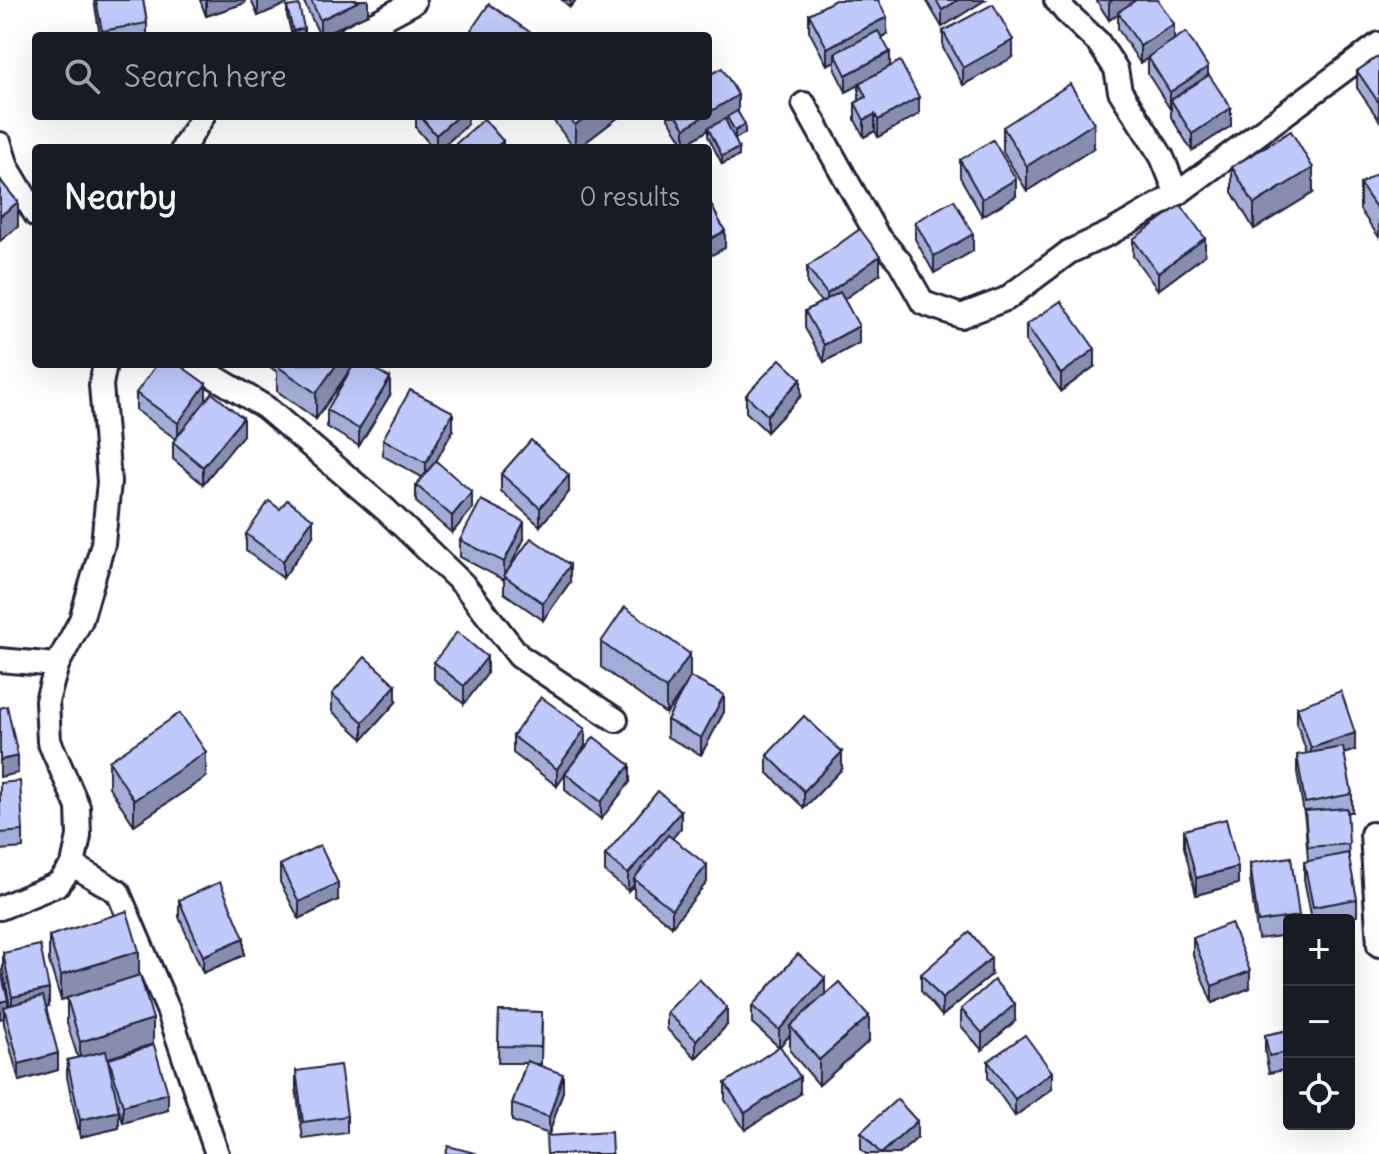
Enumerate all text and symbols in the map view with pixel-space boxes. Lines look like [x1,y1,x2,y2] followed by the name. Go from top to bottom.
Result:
[32,32,712,120] search box
[60,54,104,98] icon: search
[124,57,287,95] text: Search here
[64,175,177,218] text: Nearby
[579,180,680,213] text: 0 results
[1283,914,1355,1130] map controls
[1283,914,1355,986] button: +
[1283,986,1355,1058] button: −
[1283,1058,1355,1130] button: locate

